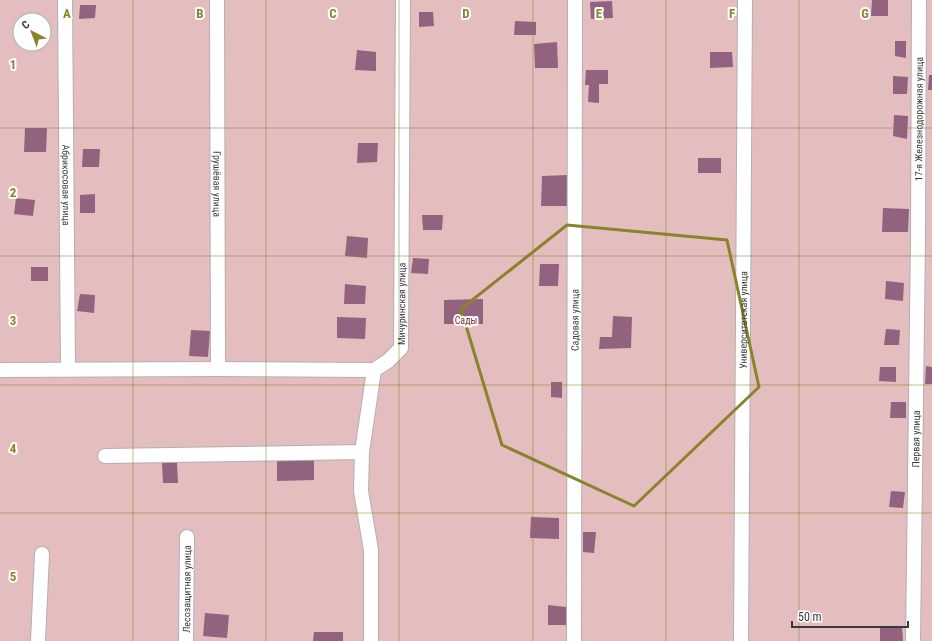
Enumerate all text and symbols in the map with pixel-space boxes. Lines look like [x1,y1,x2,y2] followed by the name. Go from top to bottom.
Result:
[63,6,71,21] text: A
[196,6,204,21] text: B
[329,6,337,21] text: C
[462,6,470,21] text: D
[596,6,603,21] text: E
[729,6,735,21] text: F
[861,6,869,21] text: G
[12,12,52,52] north arrow
[19,18,32,32] text: С
[10,57,16,72] text: 1
[913,57,925,181] street label: 17-я Железнодорожная улица
[60,144,72,226] street label: Абрикосовая улица
[211,151,223,217] street label: Грушёвая улица
[10,185,17,200] text: 2
[396,262,407,345] street label: Мичуринская улица
[738,271,749,369] street label: Университетская улица
[569,289,581,351] street label: Садовая улица
[10,313,16,328] text: 3
[455,315,477,326] park label: Сады
[910,410,922,468] street label: Первая улица
[10,441,17,456] text: 4
[181,545,193,633] street label: Лесозащитная улица
[10,569,17,584] text: 5
[792,603,908,629] scale bar
[798,610,822,624] text: 50 m

